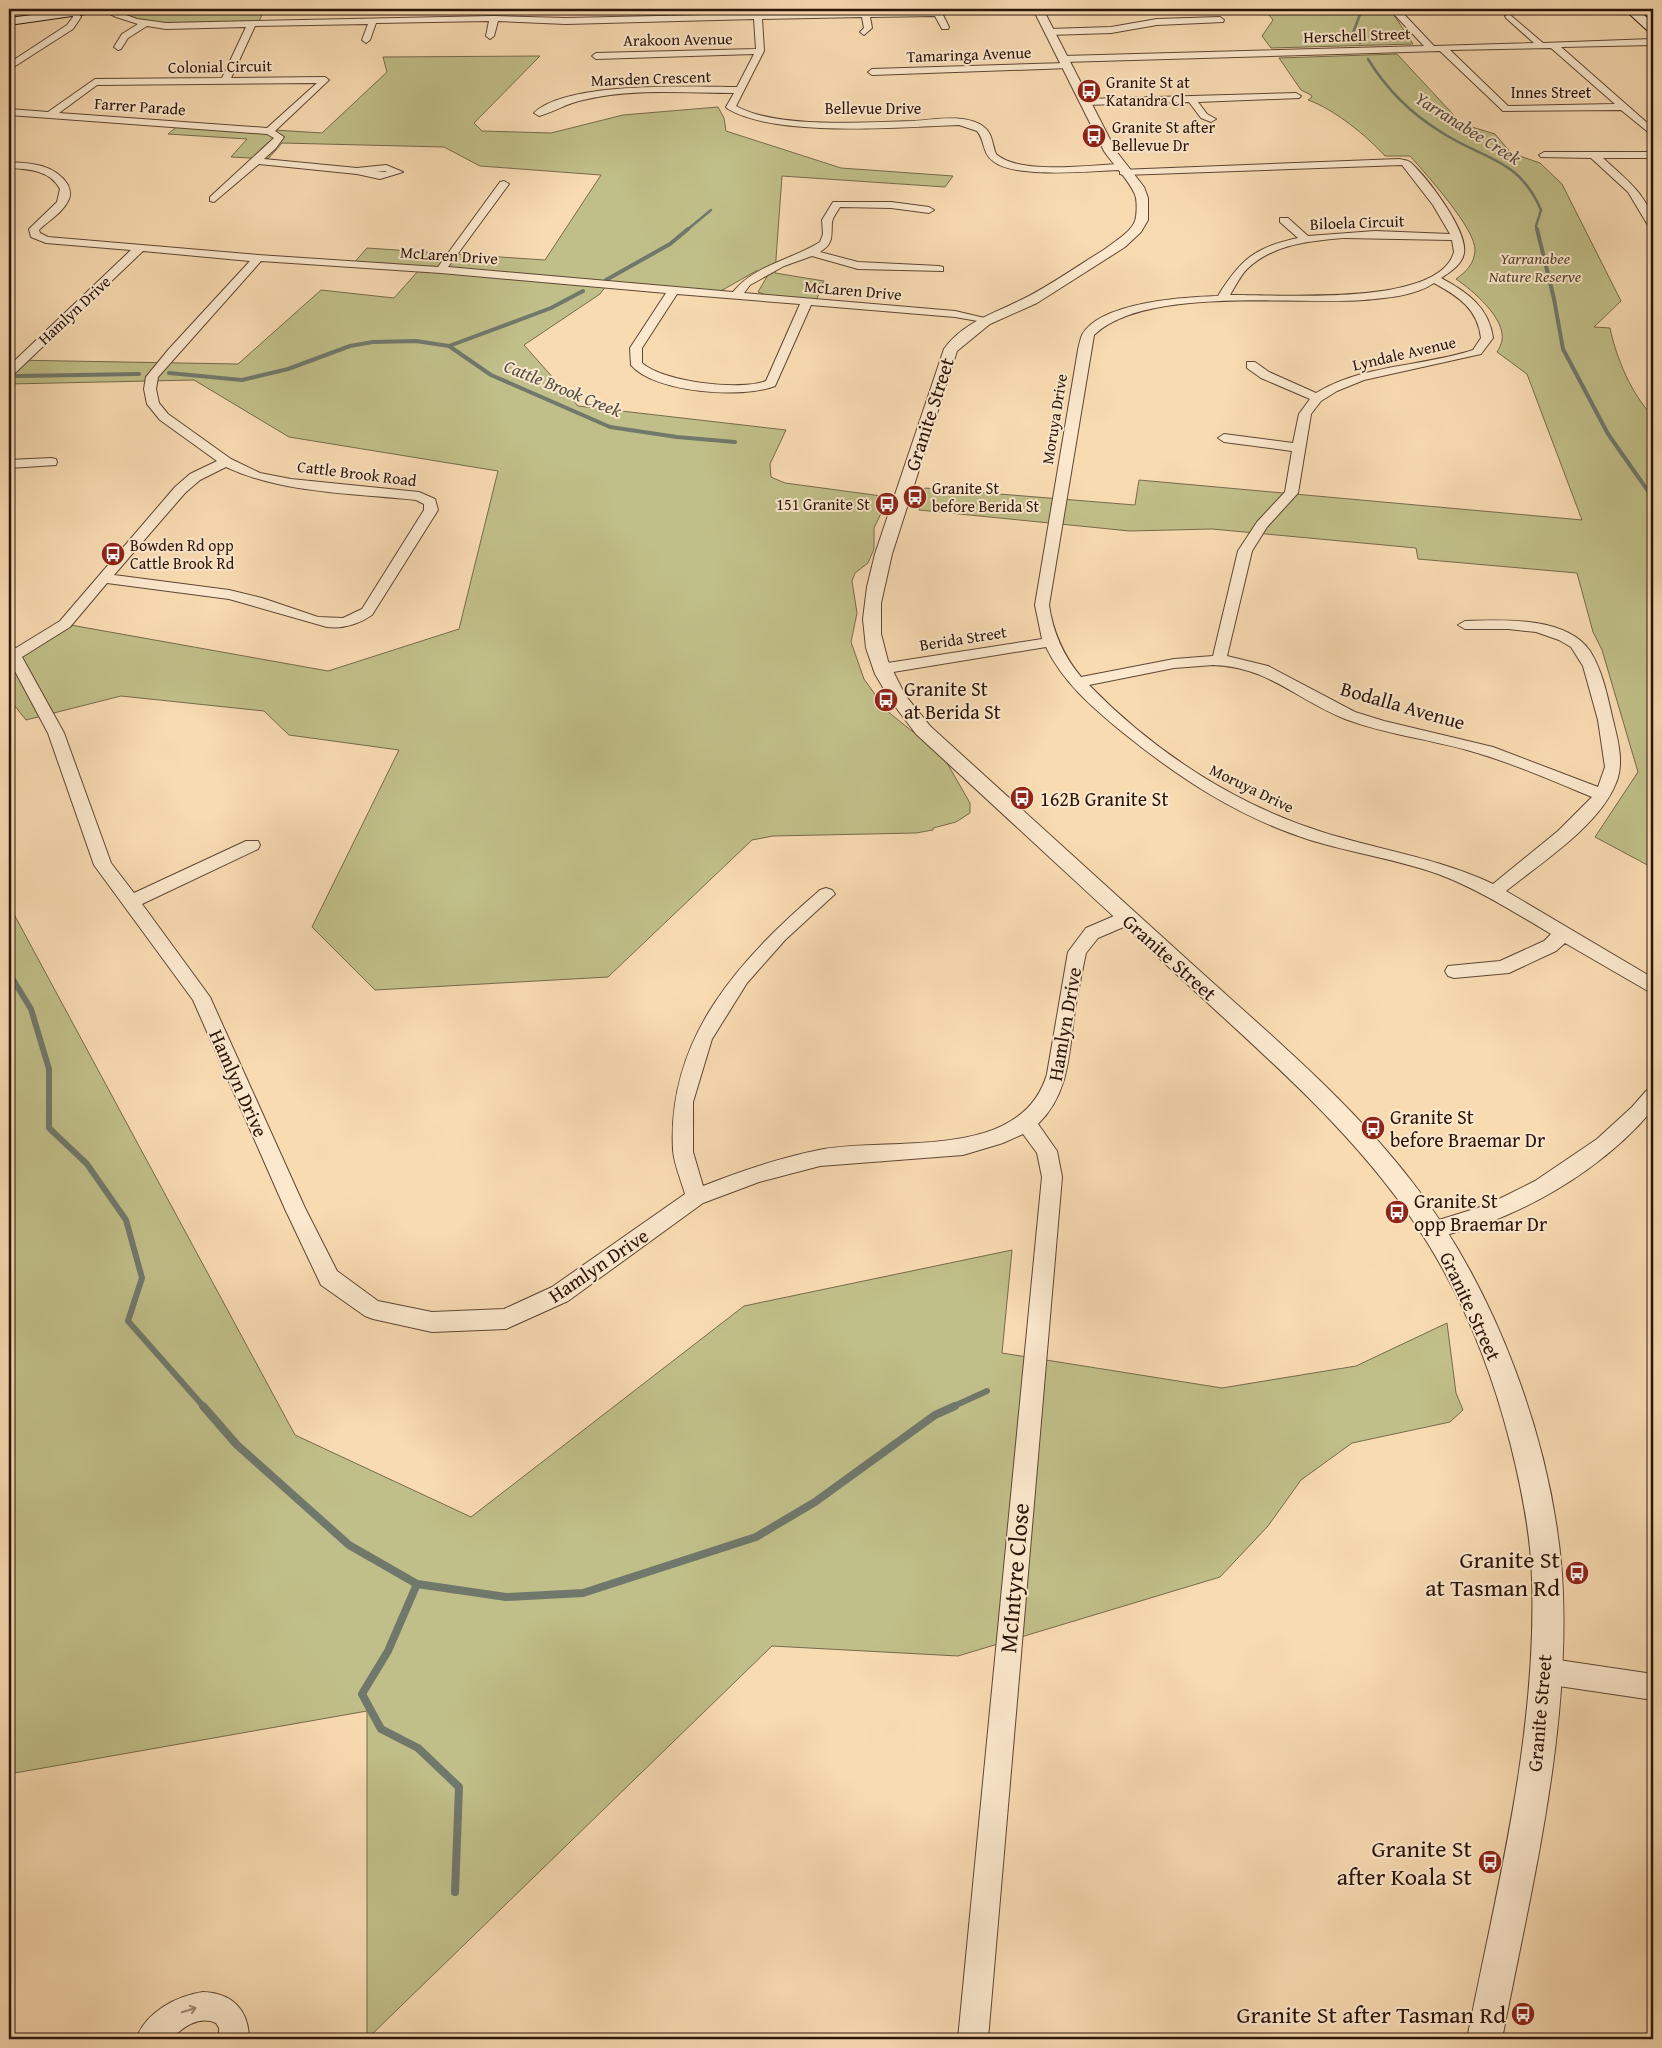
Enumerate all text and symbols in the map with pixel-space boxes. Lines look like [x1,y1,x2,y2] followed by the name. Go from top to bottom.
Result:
[1303,21,1411,49] street label: Herschell Street
[623,26,733,52] street label: Arakoon Avenue
[906,40,1032,68] street label: Tamaringa Avenue
[168,53,273,79] street label: Colonial Circuit
[590,64,712,92] street label: Marsden Crescent
[1106,70,1190,112] place label: Granite St at Katandra Cl
[1076,78,1102,104] bus stop icon: Granite St at Katandra Cl
[1511,80,1592,104] street label: Innes Street
[1410,85,1527,172] water label: Yarranabee Creek
[94,91,186,121] street label: Farrer Parade
[825,96,921,120] street label: Bellevue Drive
[1112,115,1215,157] place label: Granite St after Bellevue Dr
[1081,123,1107,149] bus stop icon: Granite St after Bellevue Dr
[1309,208,1405,236] street label: Biloela Circuit
[399,240,499,270] street label: McLaren Drive
[1488,246,1582,288] park label: Yarranabee Nature Reserve
[32,270,116,350] street label: Hamlyn Drive
[803,274,903,306] street label: McLaren Drive
[1350,329,1458,377] street label: Lyndale Avenue
[500,352,627,424] water label: Cattle Brook Creek
[897,354,961,474] street label: Granite Street
[1035,372,1073,466] street label: Moruya Drive
[296,454,418,492] street label: Cattle Brook Road
[932,476,1040,518] place label: Granite St before Berida St
[902,484,928,510] bus stop icon: Granite St before Berida St
[874,491,900,517] bus stop icon: 151 Granite St
[776,492,870,516] place label: 151 Granite St
[130,533,235,575] place label: Bowden Rd opp Cattle Brook Rd
[100,541,126,567] bus stop icon: Bowden Rd opp Cattle Brook Rd
[918,619,1009,657] street label: Berida Street
[1337,673,1469,737] street label: Bodalla Avenue
[904,674,1001,726] place label: Granite St at Berida St
[873,687,899,713] bus stop icon: Granite St at Berida St
[1206,757,1298,819] street label: Moruya Drive
[1040,784,1168,813] place label: 162B Granite St
[1009,785,1035,811] bus stop icon: 162B Granite St
[1117,907,1223,1007] street label: Granite Street
[1040,965,1088,1083] street label: Hamlyn Drive
[202,1025,276,1141] street label: Hamlyn Drive
[1390,1102,1545,1154] place label: Granite St before Braemar Dr
[1360,1115,1386,1141] bus stop icon: Granite St before Braemar Dr
[1414,1186,1547,1238] place label: Granite St opp Braemar Dr
[1384,1199,1410,1225] bus stop icon: Granite St opp Braemar Dr
[542,1221,654,1309] street label: Hamlyn Drive
[1433,1247,1509,1365] street label: Granite Street
[990,1502,1038,1654] street label: McIntyre Close
[1425,1542,1561,1605] place label: Granite St at Tasman Rd
[1564,1560,1590,1586] bus stop icon: Granite St at Tasman Rd
[1519,1653,1559,1773] street label: Granite Street
[1337,1831,1473,1894] place label: Granite St after Koala St
[1477,1849,1503,1875] bus stop icon: Granite St after Koala St
[1236,1997,1506,2032] place label: Granite St after Tasman Rd
[1510,2001,1536,2027] bus stop icon: Granite St after Tasman Rd
[181,2005,197,2015] one-way arrow

